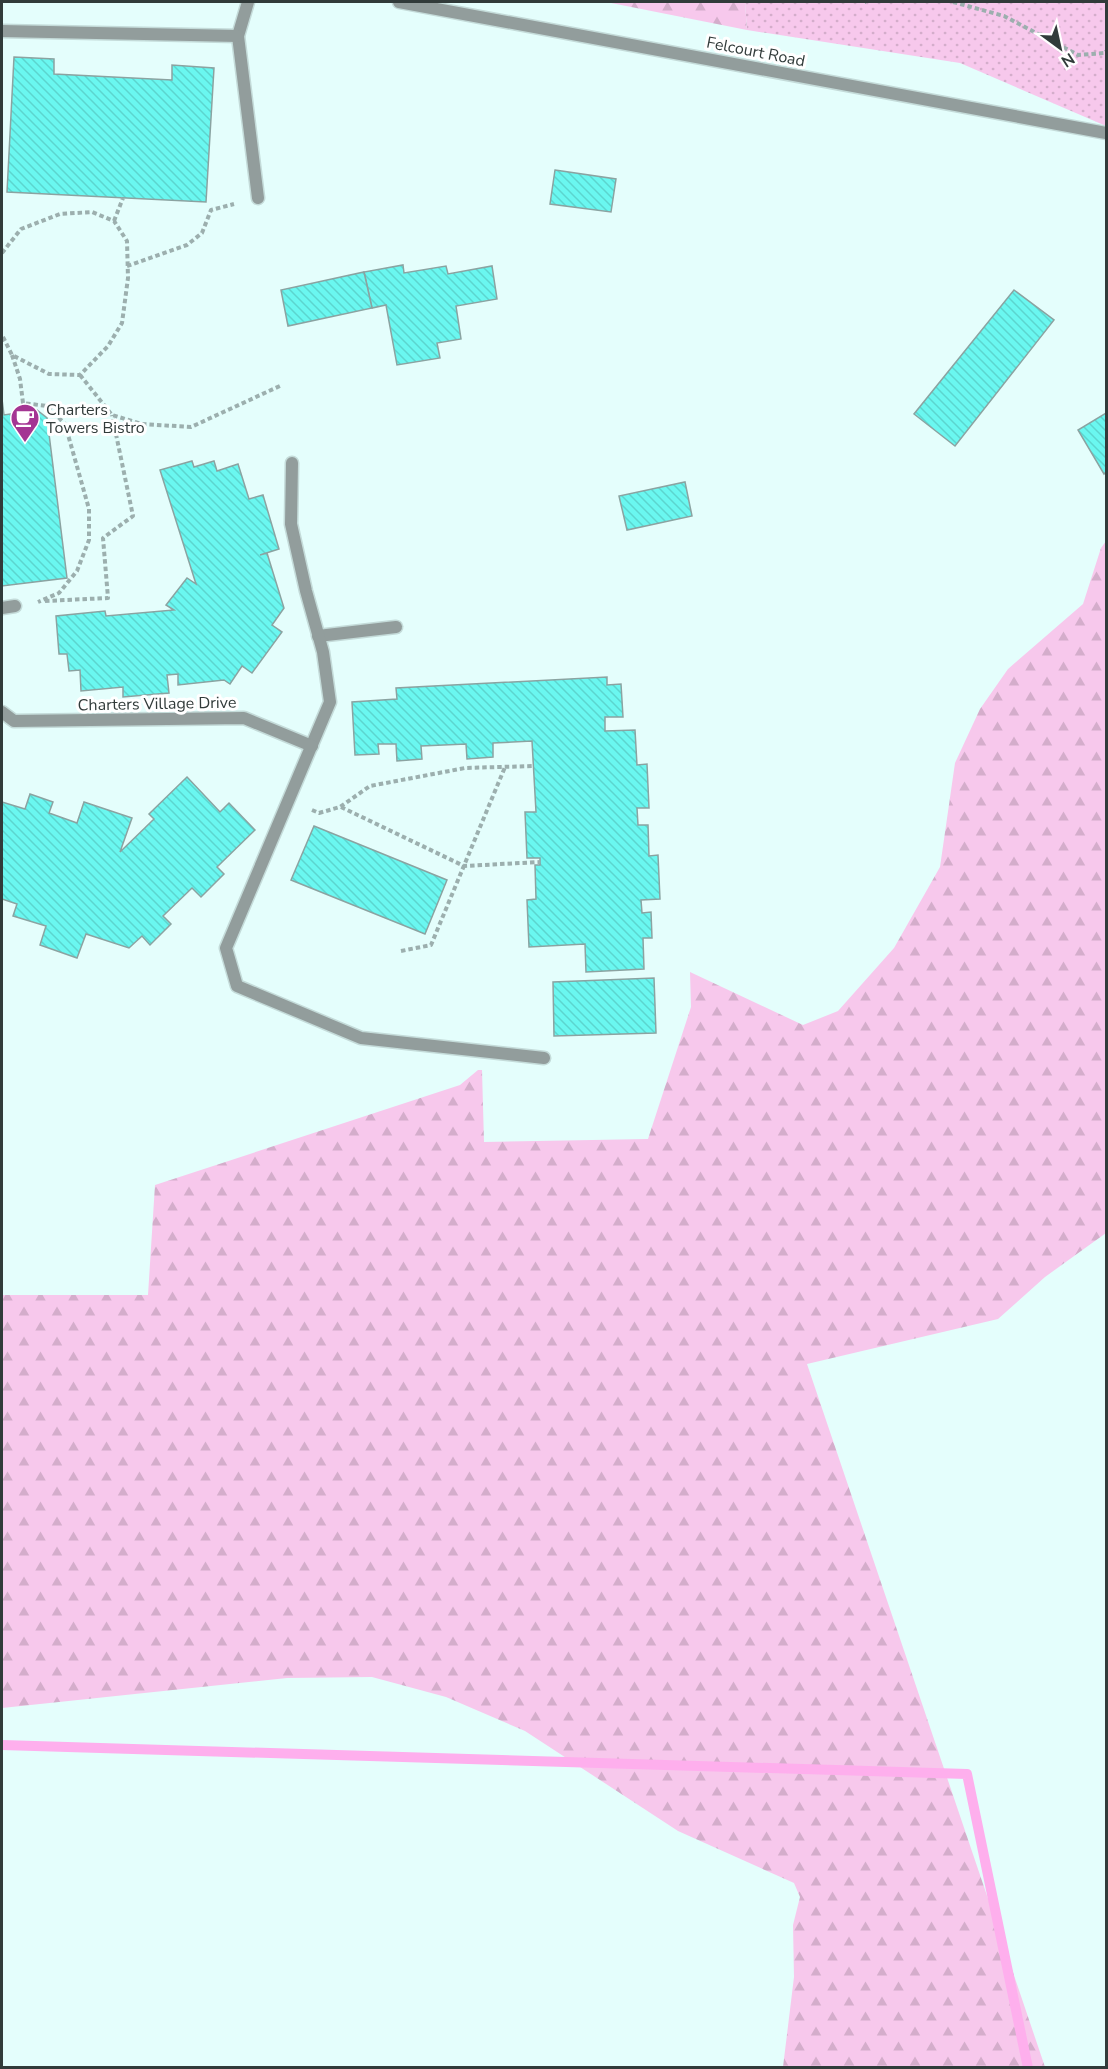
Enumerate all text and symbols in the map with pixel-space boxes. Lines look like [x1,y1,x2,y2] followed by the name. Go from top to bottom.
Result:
[1030,18,1090,78] north arrow
[705,32,807,72] street label: Felcourt Road
[1057,47,1079,72] text: N
[46,399,145,439] place label: Charters Towers Bistro
[9,402,41,444] cafe icon: Charters Towers Bistro
[78,692,237,716] street label: Charters Village Drive

